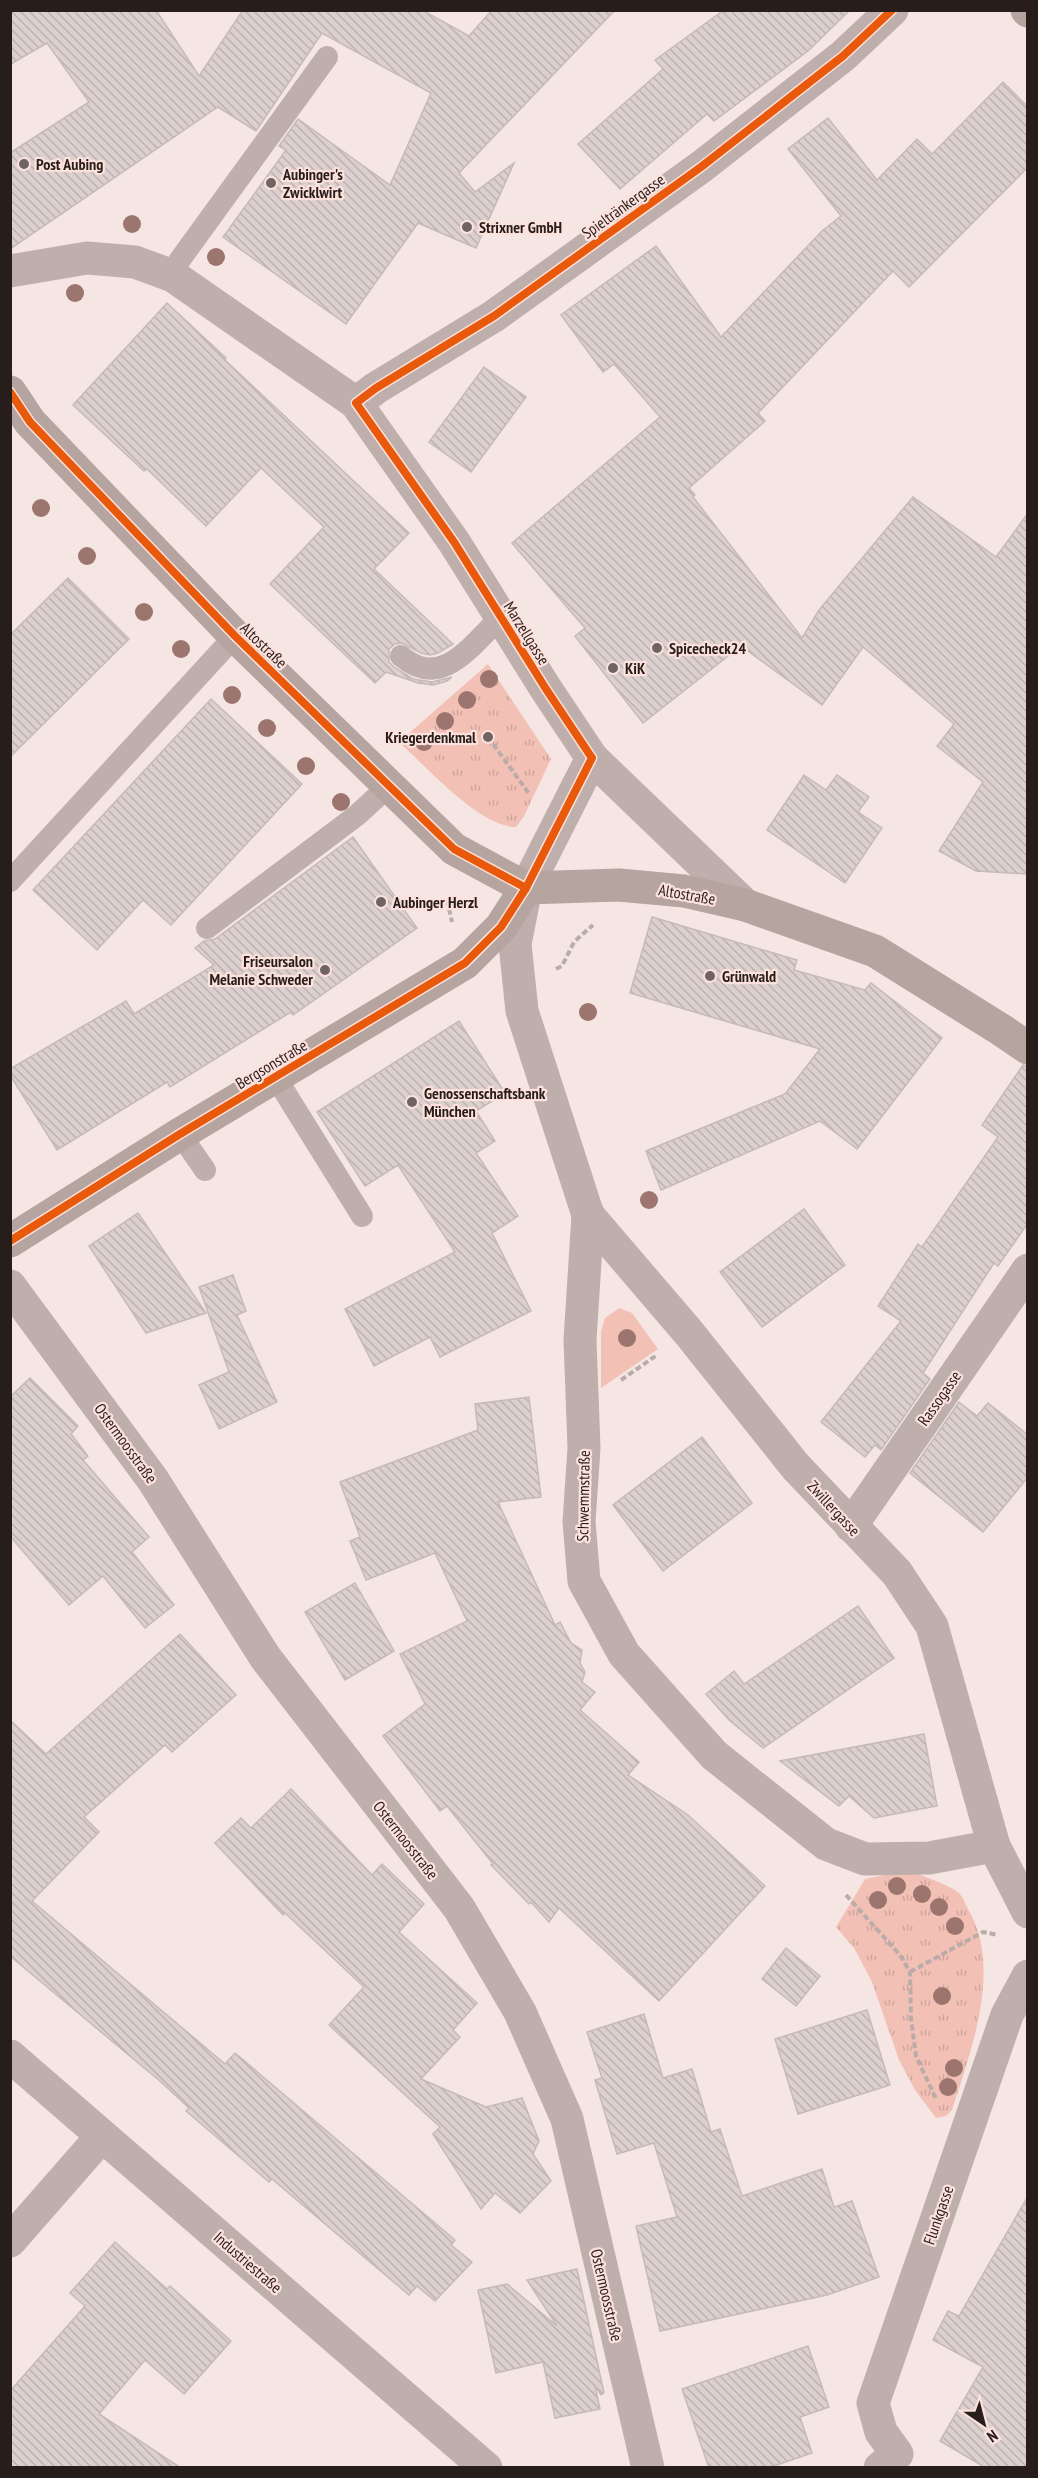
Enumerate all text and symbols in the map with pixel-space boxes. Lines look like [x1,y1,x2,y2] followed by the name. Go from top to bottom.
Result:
[36,154,103,174] place label: Post Aubing
[17,157,31,171] marker: Post Aubing
[282,164,343,202] place label: Aubinger's Zwicklwirt
[578,169,668,243] street label: Spieltränkergasse
[264,176,278,190] marker: Aubinger's Zwicklwirt
[479,217,562,237] place label: Strixner GmbH
[460,220,474,234] marker: Strixner GmbH
[500,597,554,669] street label: Marzellgasse
[236,618,292,672] street label: Altostraße
[669,638,746,658] place label: Spicecheck24
[650,641,664,655] marker: Spicecheck24
[625,658,646,678] place label: KiK
[606,661,620,675] marker: KiK
[385,727,476,747] place label: Kriegerdenkmal
[481,730,495,744] marker: Kriegerdenkmal
[657,879,717,909] street label: Altostraße
[392,892,478,912] place label: Aubinger Herzl
[374,895,388,909] marker: Aubinger Herzl
[209,951,313,989] place label: Friseursalon Melanie Schweder
[318,963,332,977] marker: Friseursalon Melanie Schweder
[722,966,776,986] place label: Grünwald
[703,969,717,983] marker: Grünwald
[232,1035,310,1093] street label: Bergsonstraße
[424,1083,546,1121] place label: Genossenschaftsbank München
[405,1095,419,1109] marker: Genossenschaftsbank München
[913,1367,965,1429] street label: Rassogasse
[90,1399,162,1487] street label: Ostermoosstraße
[572,1450,594,1542] street label: Schwemmstraße
[803,1476,865,1540] street label: Zwillergasse
[369,1797,443,1883] street label: Ostermoosstraße
[919,2183,957,2247] street label: Flunkgasse
[210,2227,286,2297] street label: Industriestraße
[587,2247,627,2343] street label: Ostermoosstraße
[954,2394,1014,2454] north arrow
[983,2426,1002,2447] text: N

